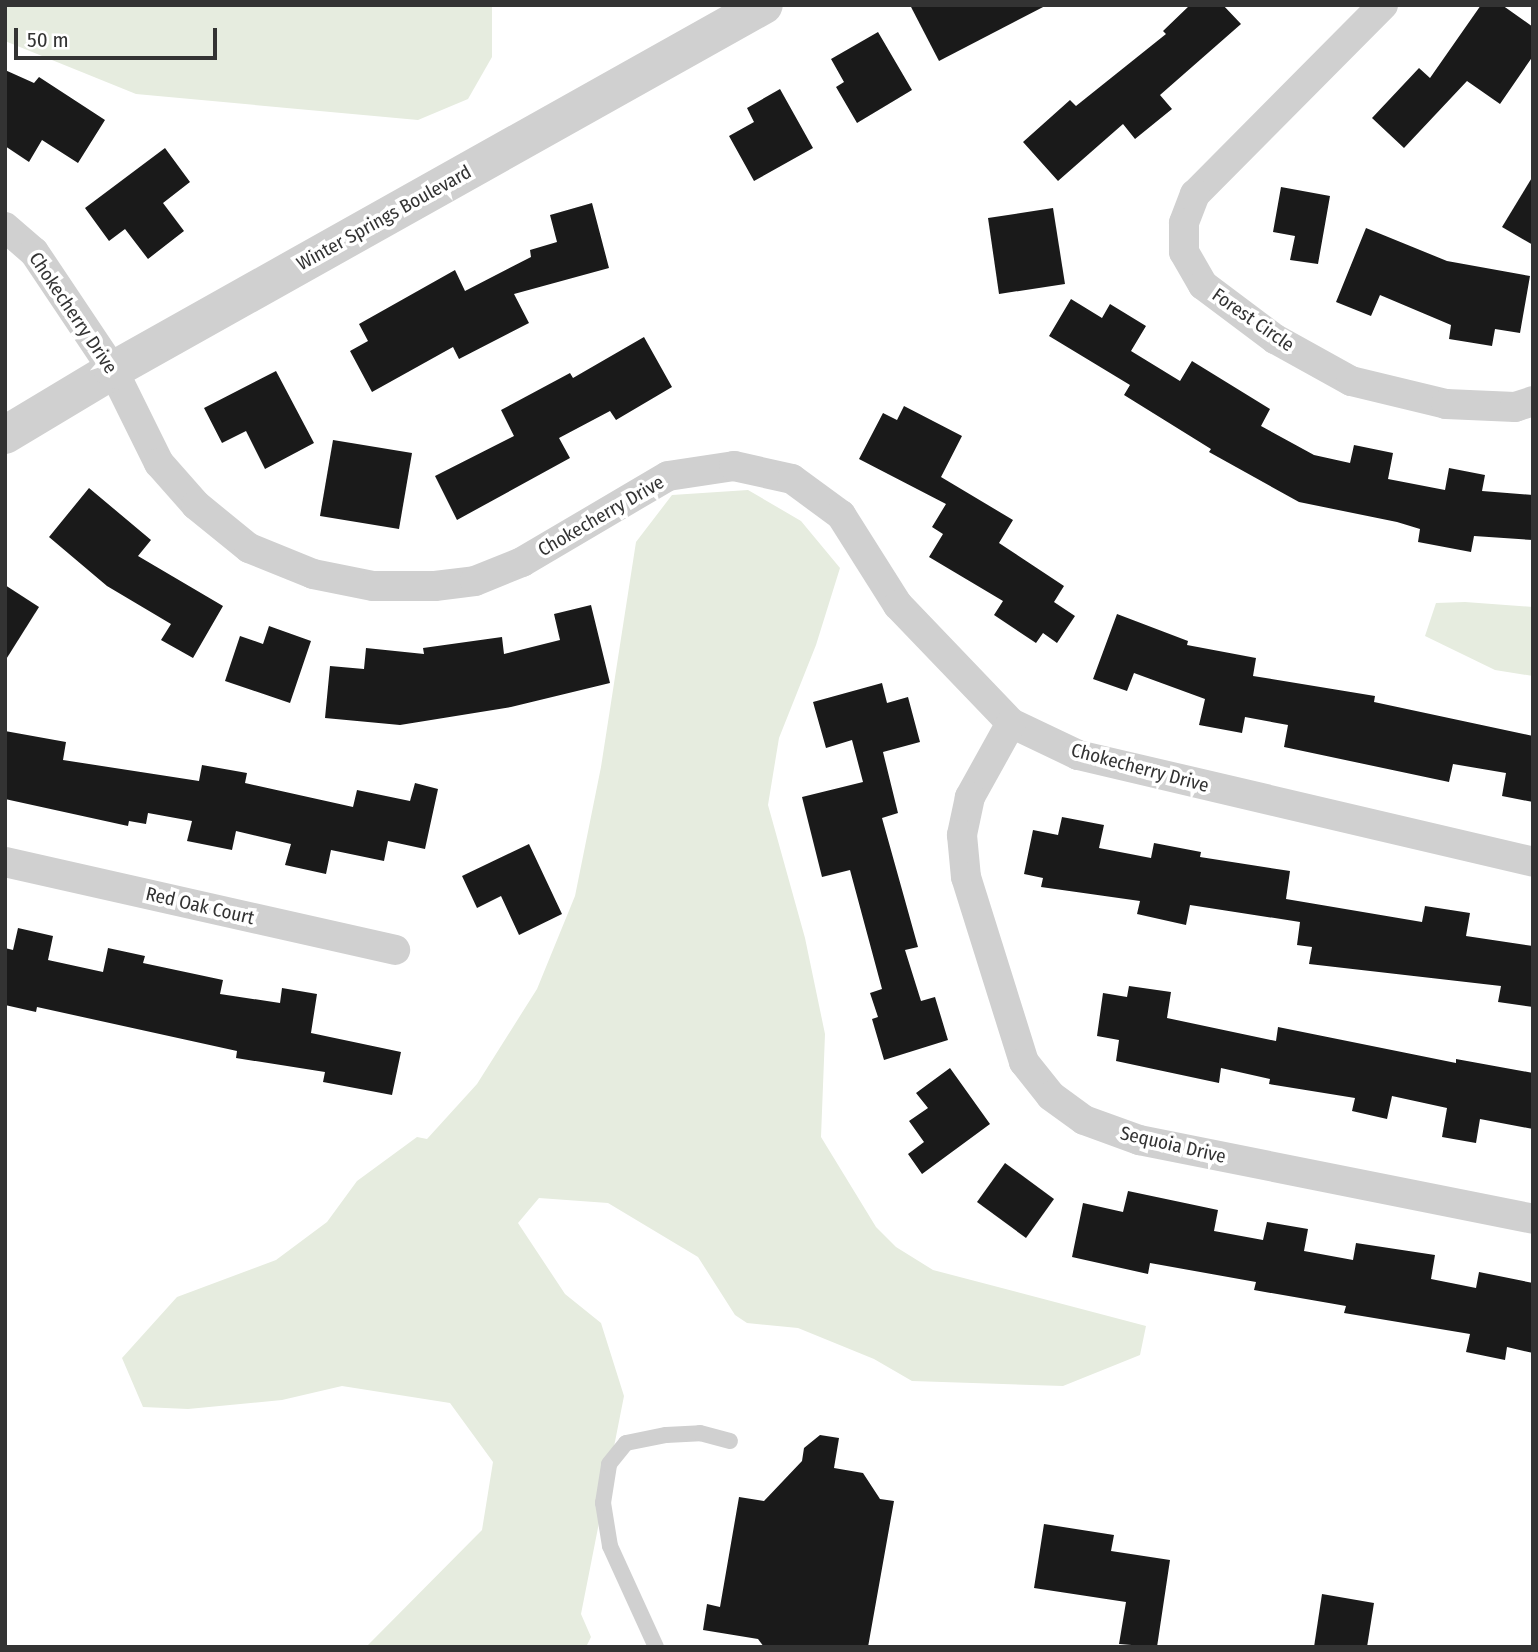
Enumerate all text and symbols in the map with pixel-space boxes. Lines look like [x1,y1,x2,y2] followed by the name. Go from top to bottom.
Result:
[18,14,220,58] scale bar
[27,27,69,53] text: 50 m
[293,160,475,276] street label: Winter Springs Boulevard
[24,248,122,378] street label: Chokecherry Drive
[1208,283,1298,357] street label: Forest Circle
[534,471,668,561] street label: Chokecherry Drive
[1069,739,1211,797] street label: Chokecherry Drive
[144,882,256,930] street label: Red Oak Court
[1118,1122,1228,1168] street label: Sequoia Drive

